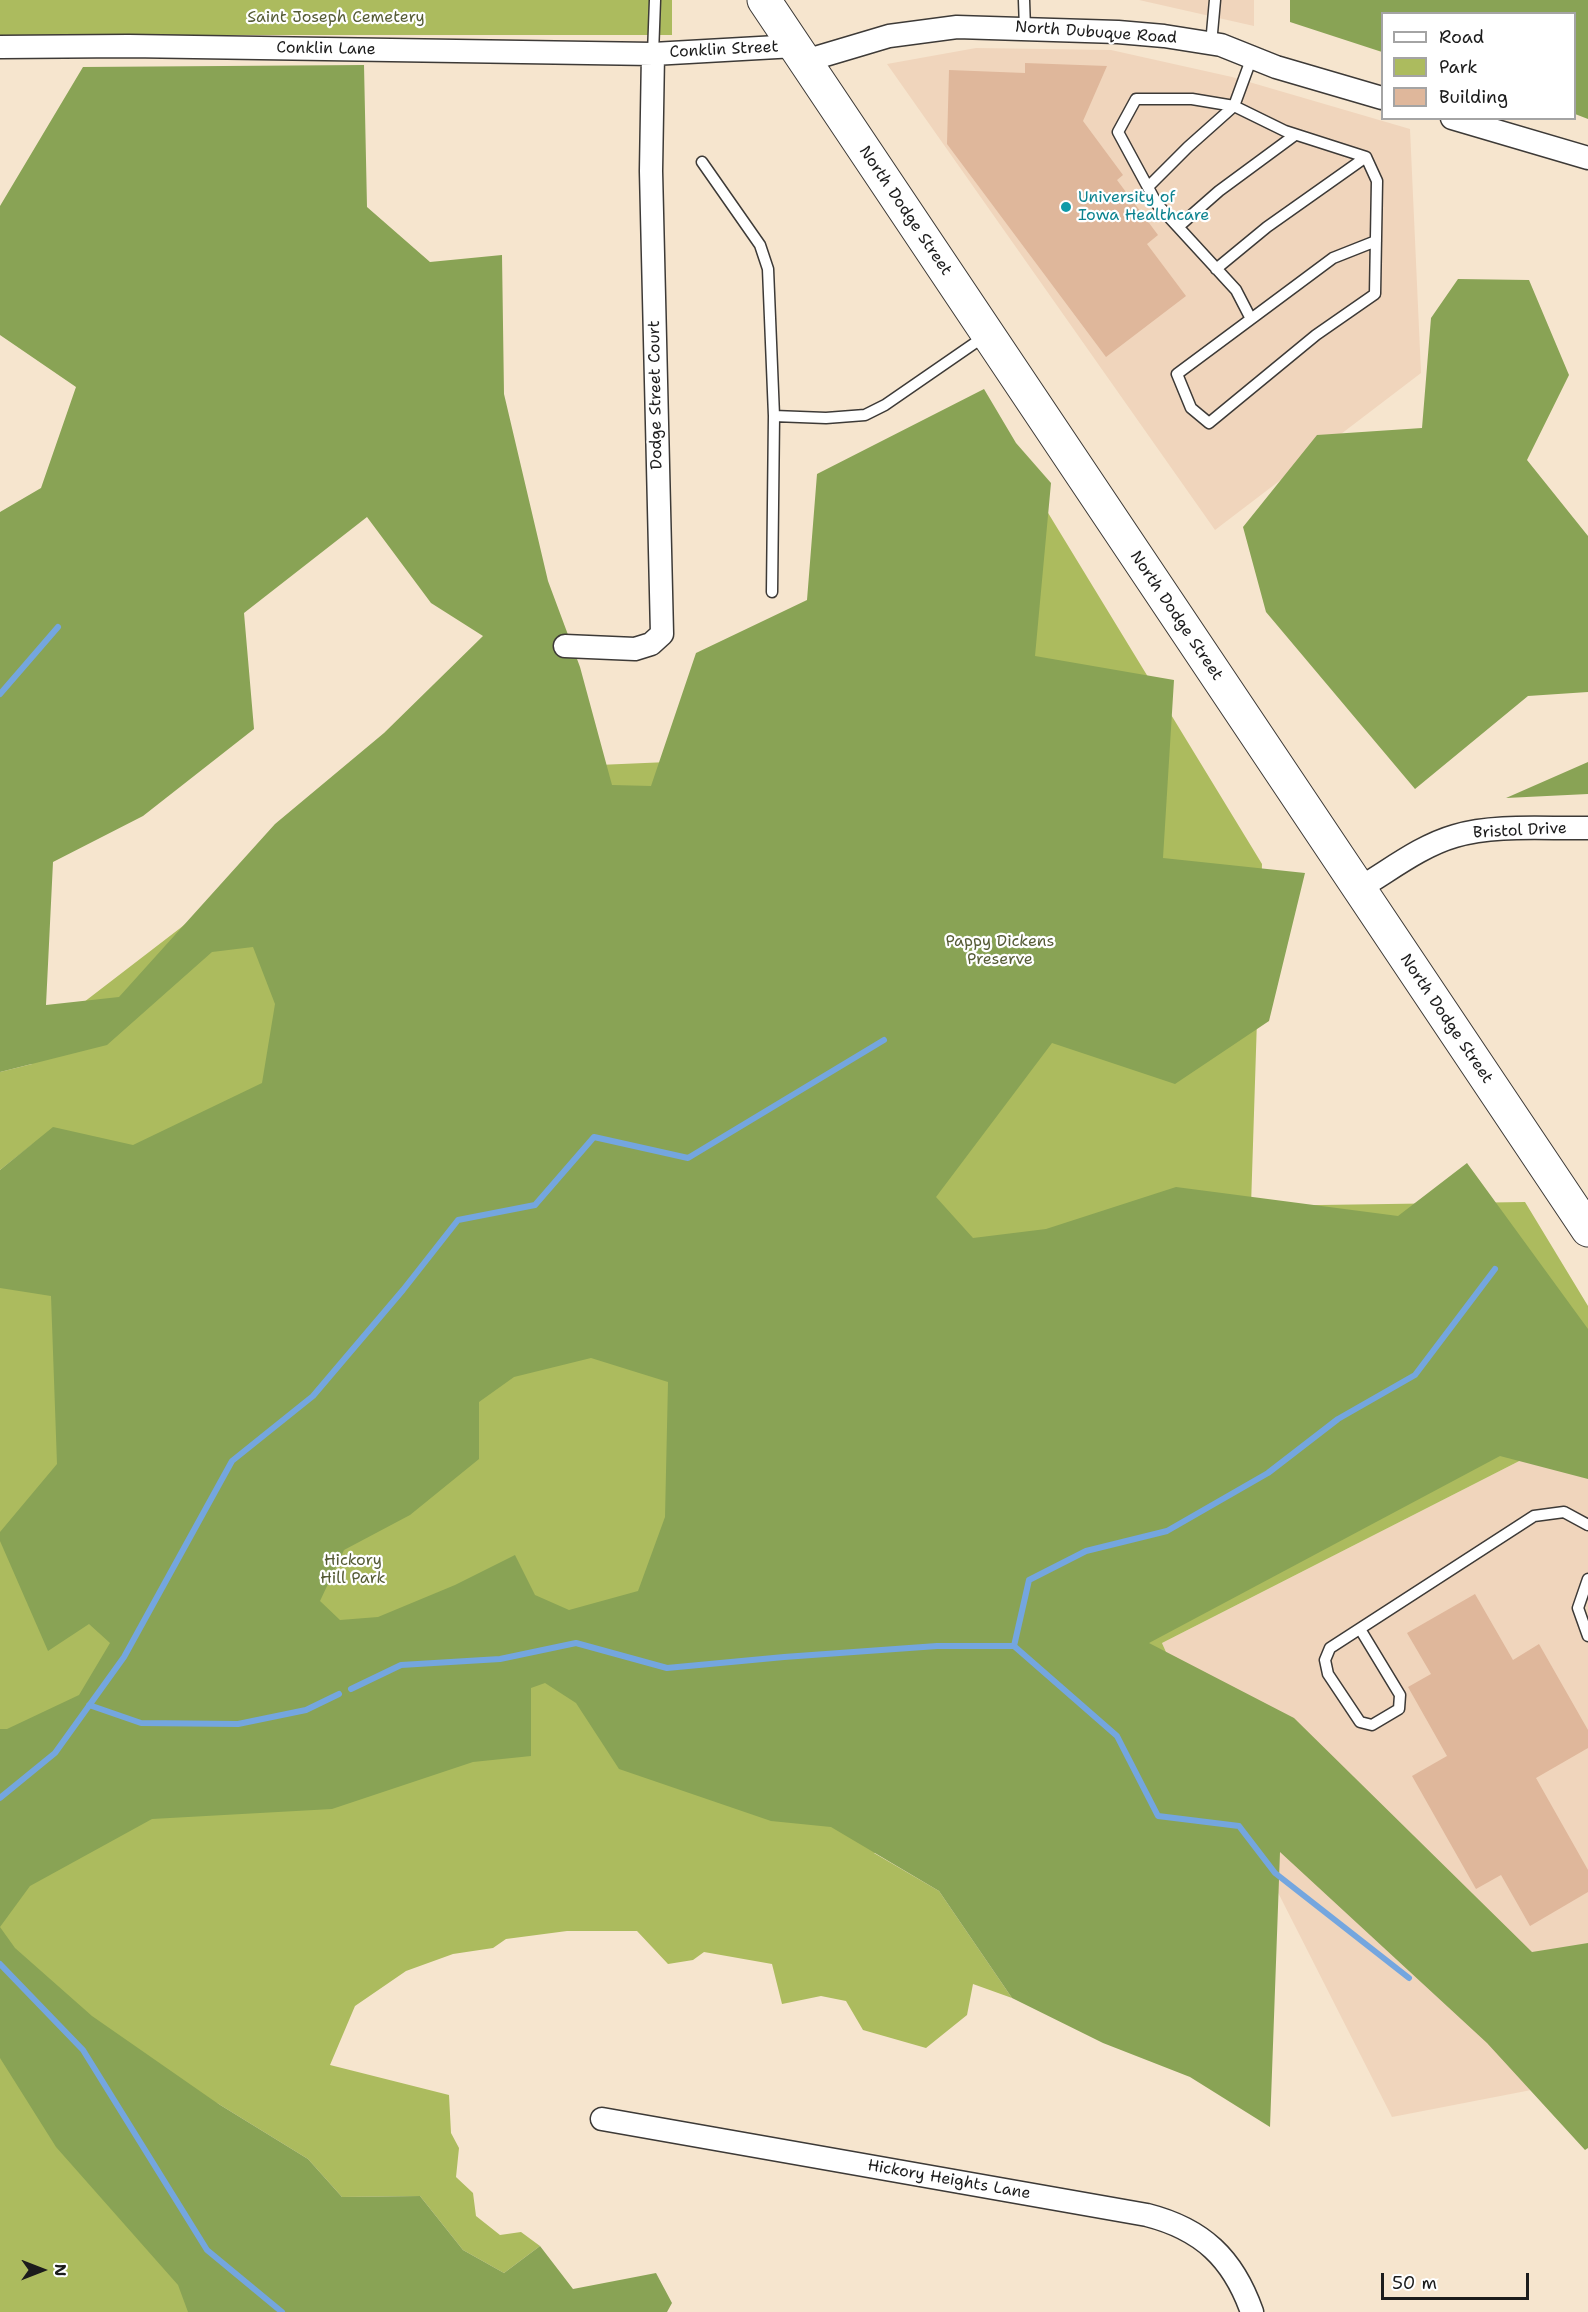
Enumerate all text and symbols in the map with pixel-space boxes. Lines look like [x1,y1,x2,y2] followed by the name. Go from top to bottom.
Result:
[247,8,425,28] park label: Saint Joseph Cemetery
[1381,12,1576,120] legend
[1014,18,1178,48] street label: North Dubuque Road
[1439,25,1484,49] text: Road
[669,38,779,62] street label: Conklin Street
[276,39,376,59] street label: Conklin Lane
[1439,55,1478,79] text: Park
[1439,85,1508,109] text: Building
[855,143,955,279] street label: North Dodge Street
[1078,188,1209,226] place label: University of Iowa Healthcare
[1059,200,1073,214] marker: University of Iowa Healthcare
[645,320,667,470] street label: Dodge Street Court
[1126,548,1226,684] street label: North Dodge Street
[1473,819,1567,843] street label: Bristol Drive
[946,932,1054,970] park label: Pappy Dickens Preserve
[1396,951,1496,1087] street label: North Dodge Street
[320,1551,386,1589] park label: Hickory Hill Park
[866,2156,1032,2204] street label: Hickory Heights Lane
[12,2240,72,2300] north arrow
[1384,2261,1532,2299] scale bar
[50,2264,71,2276] text: N
[1392,2271,1437,2295] text: 50 m

